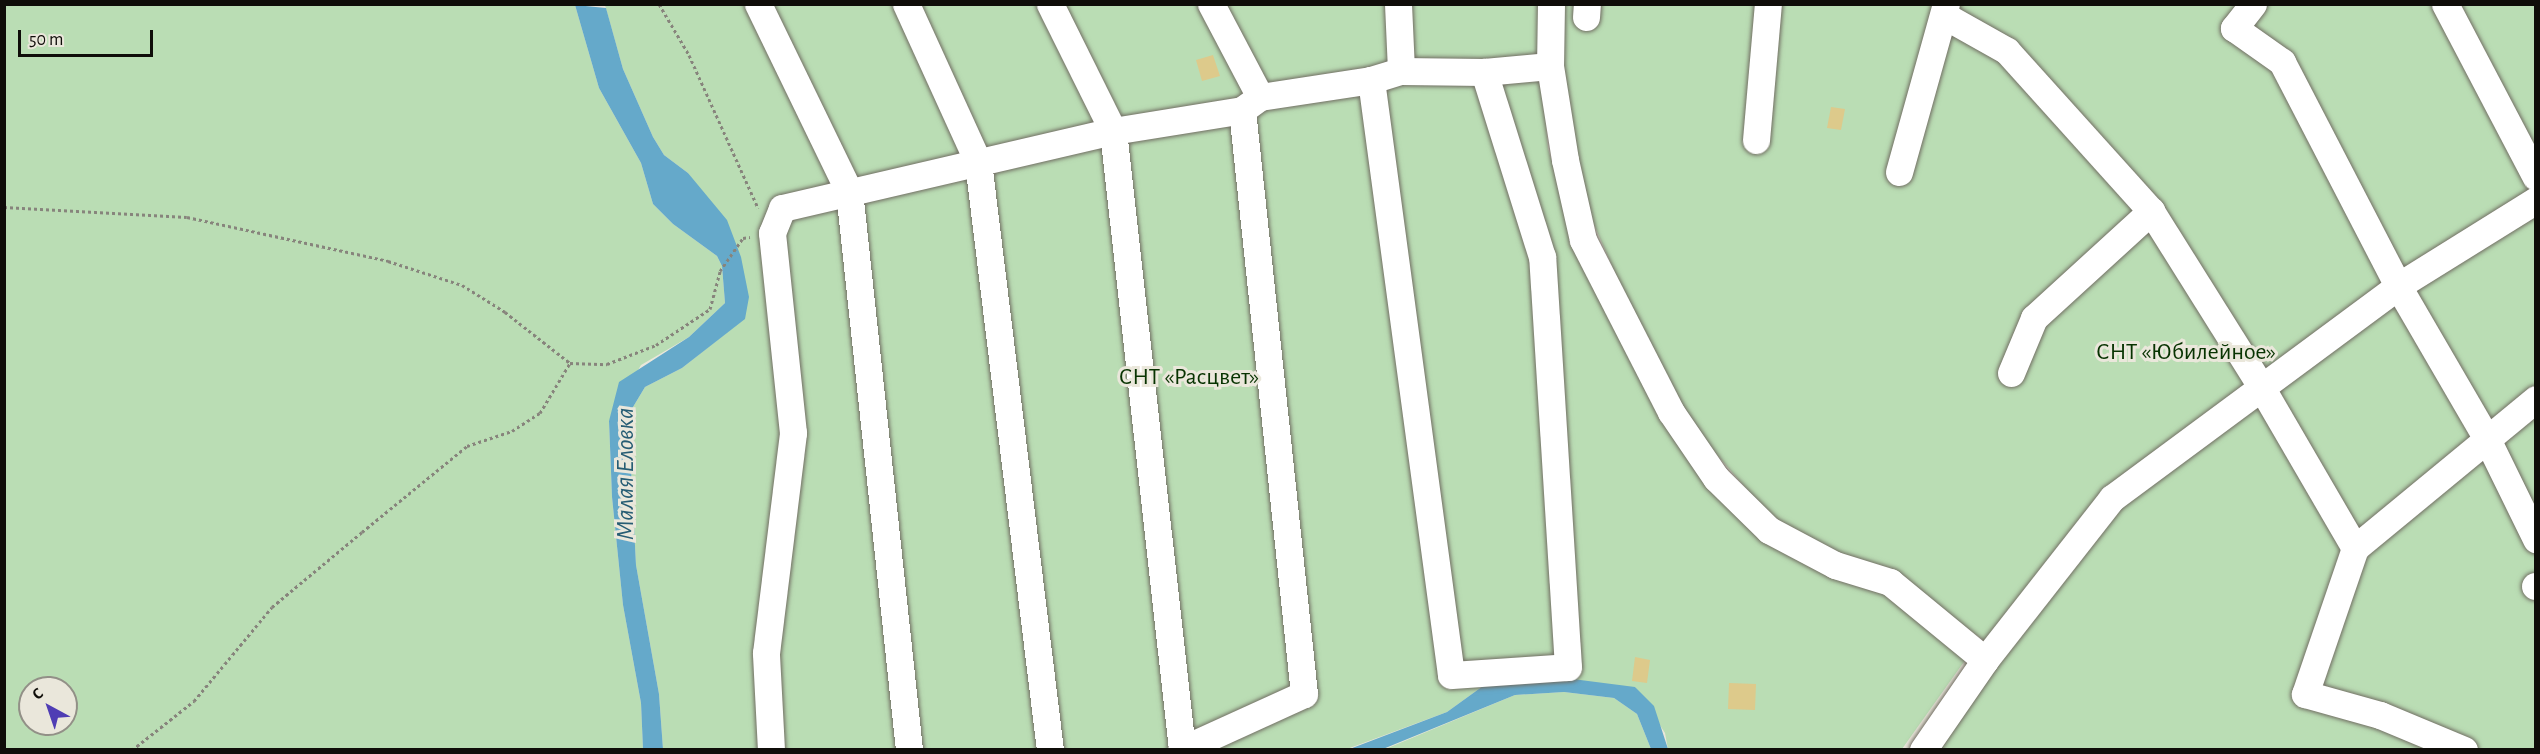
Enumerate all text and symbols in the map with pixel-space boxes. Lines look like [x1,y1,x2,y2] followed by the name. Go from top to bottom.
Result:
[21,18,156,56] scale bar
[29,31,63,49] text: 50 m
[2096,339,2276,367] park label: СНТ «Юбилейное»
[1119,364,1259,392] park label: СНТ «Расцвет»
[610,408,642,540] water label: Малая Еловка
[18,676,78,736] north arrow
[29,685,46,703] text: С

